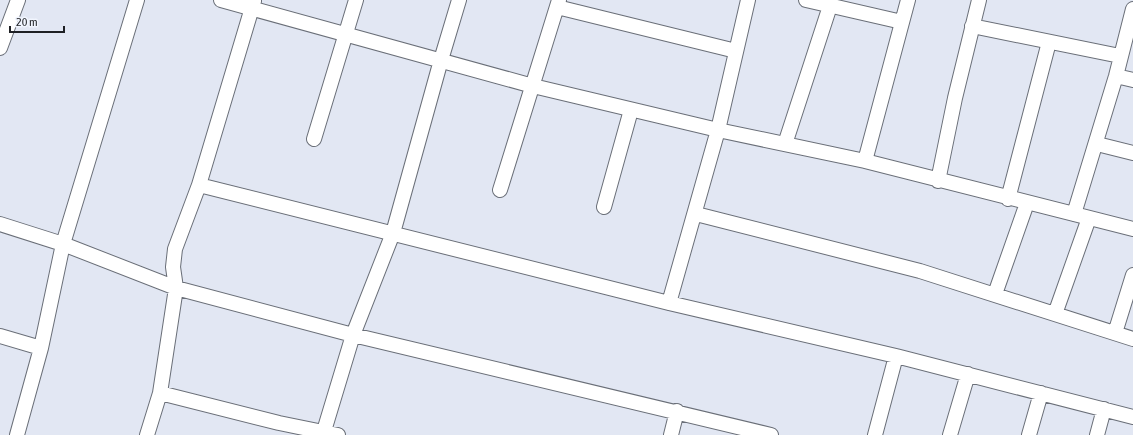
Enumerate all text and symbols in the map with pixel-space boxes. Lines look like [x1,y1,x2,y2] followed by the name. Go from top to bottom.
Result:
[10,8,64,34] scale bar
[16,15,38,29] text: 20 m

